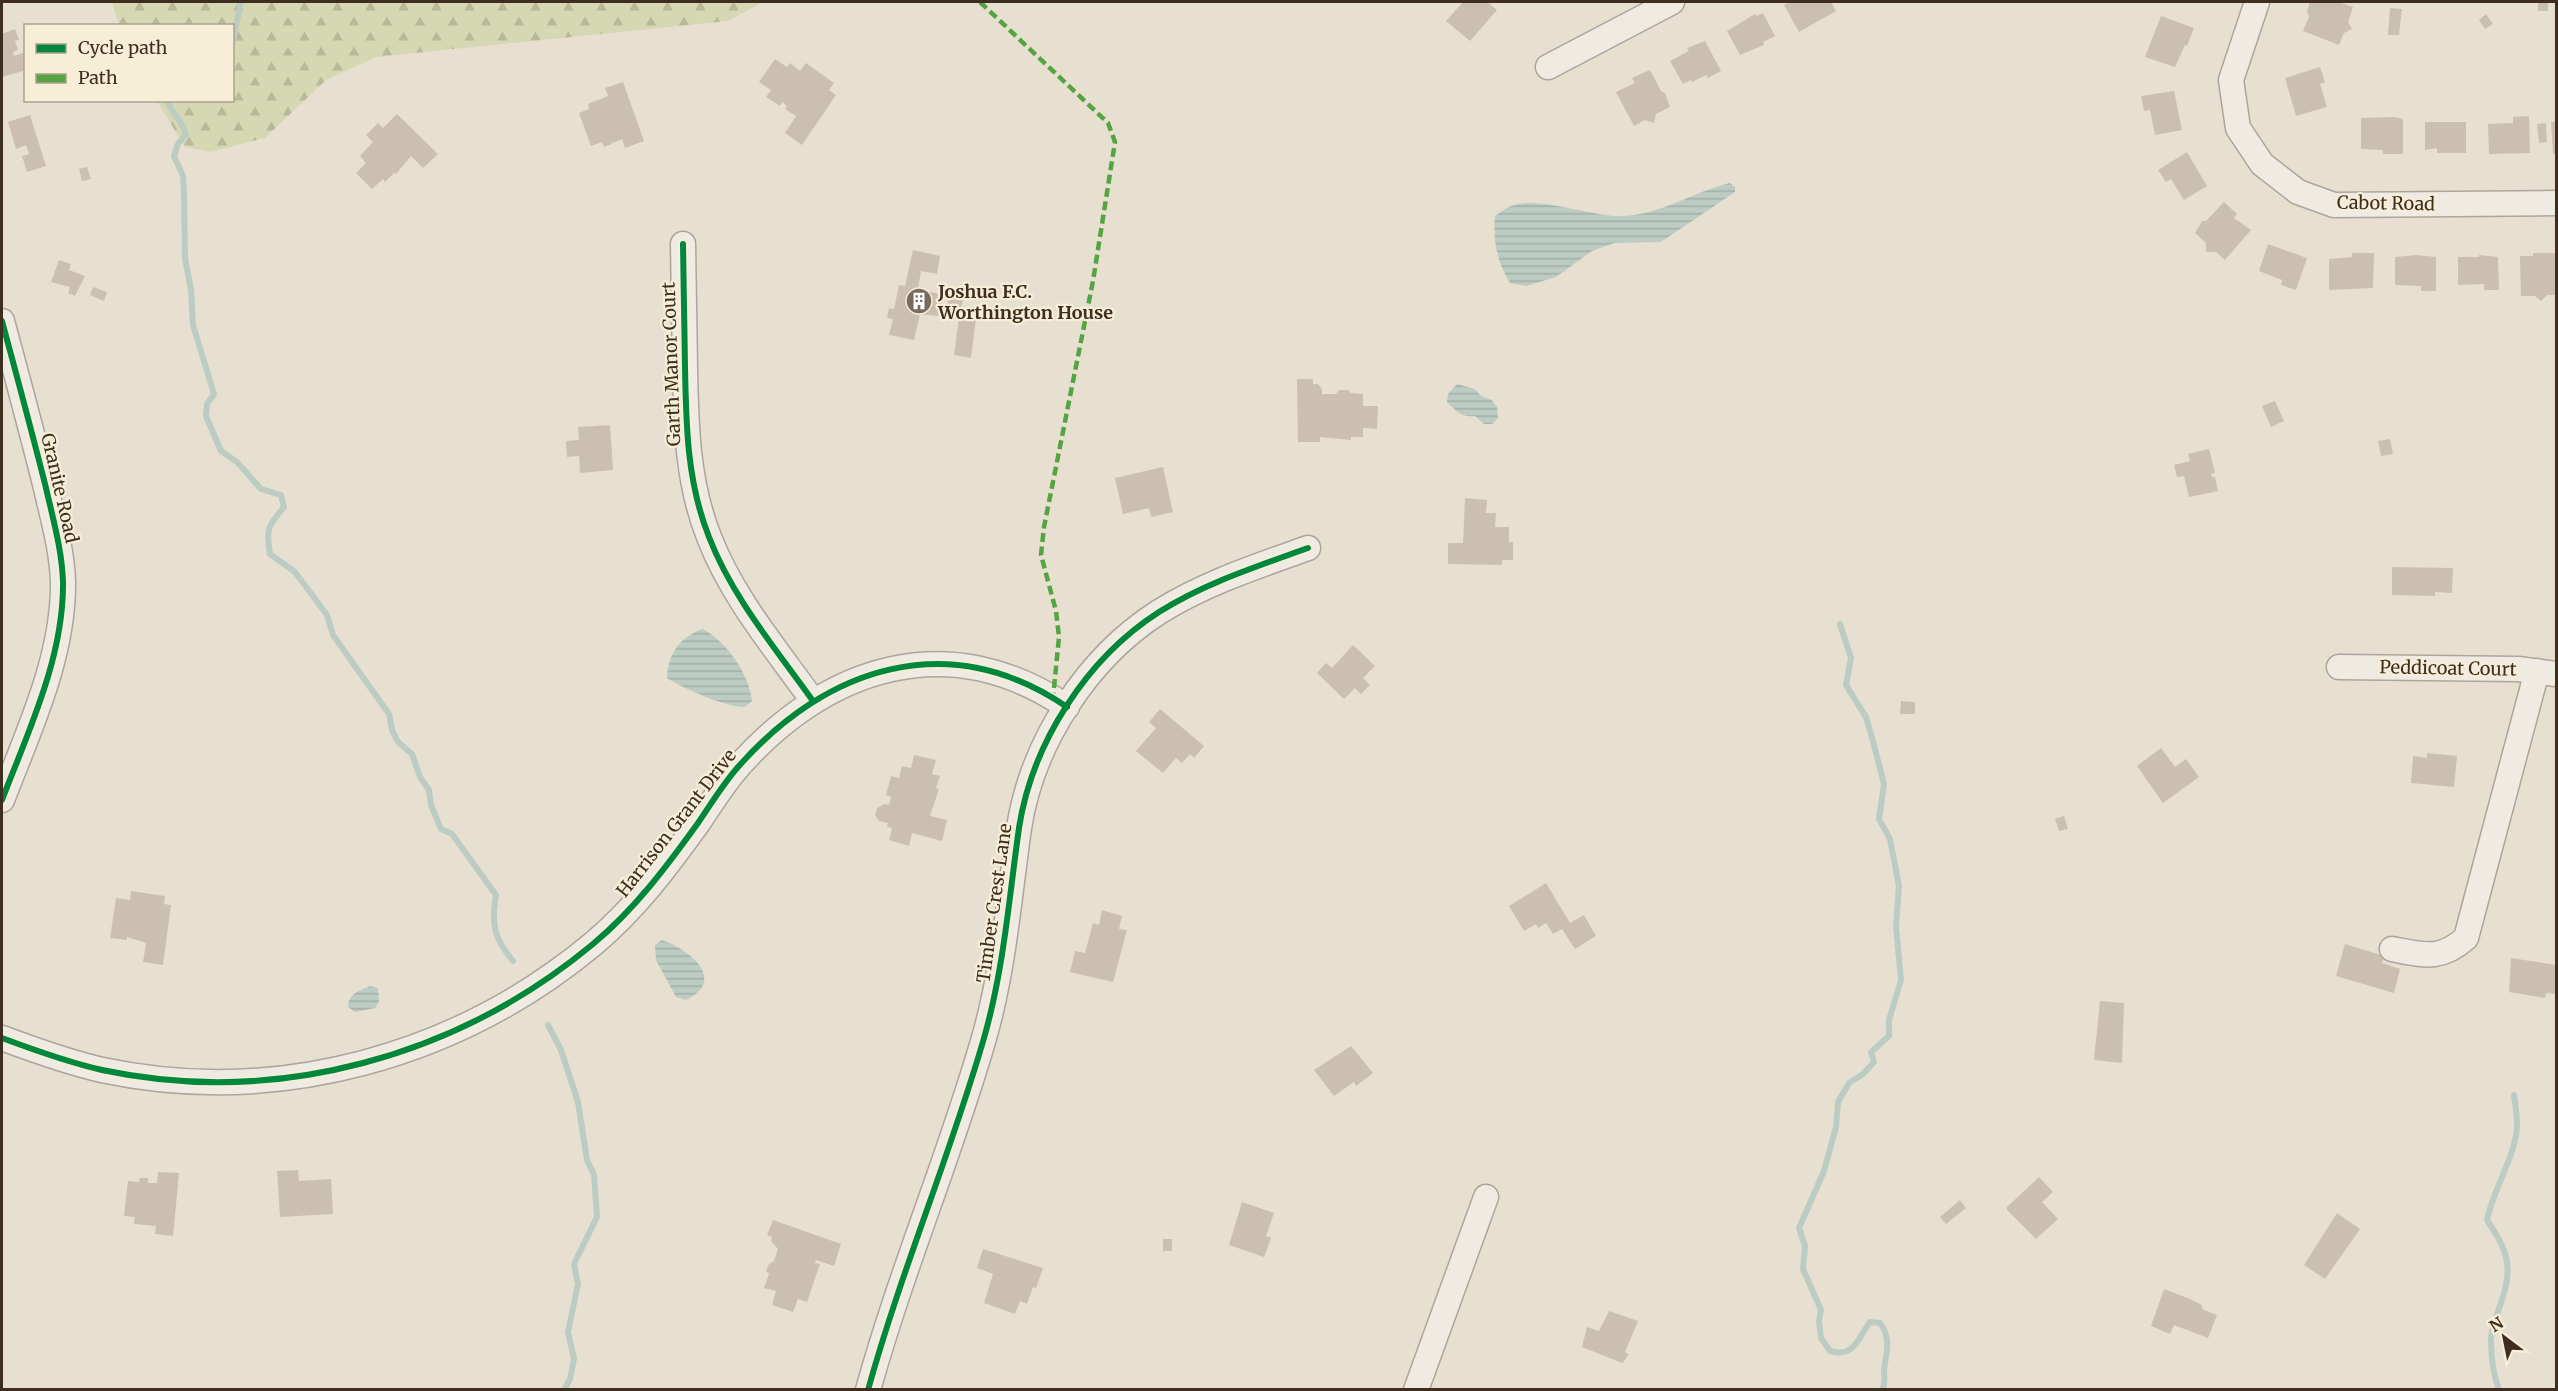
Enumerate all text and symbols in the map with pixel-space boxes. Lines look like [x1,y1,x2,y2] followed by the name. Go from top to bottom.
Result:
[24,24,234,102] legend
[78,36,168,59] text: Cycle path
[78,66,118,89] text: Path
[2337,191,2435,215] street label: Cabot Road
[937,280,1113,324] place label: Joshua F.C. Worthington House
[657,281,685,447] street label: Garth Manor Court
[904,286,934,316] building icon: Joshua F.C. Worthington House
[36,431,84,545] street label: Granite Road
[2379,655,2517,681] street label: Peddicoat Court
[611,744,741,902] street label: Harrison Grant Drive
[971,822,1017,984] street label: Timber Crest Lane
[2474,1307,2534,1367] north arrow
[2485,1312,2507,1336] text: N

